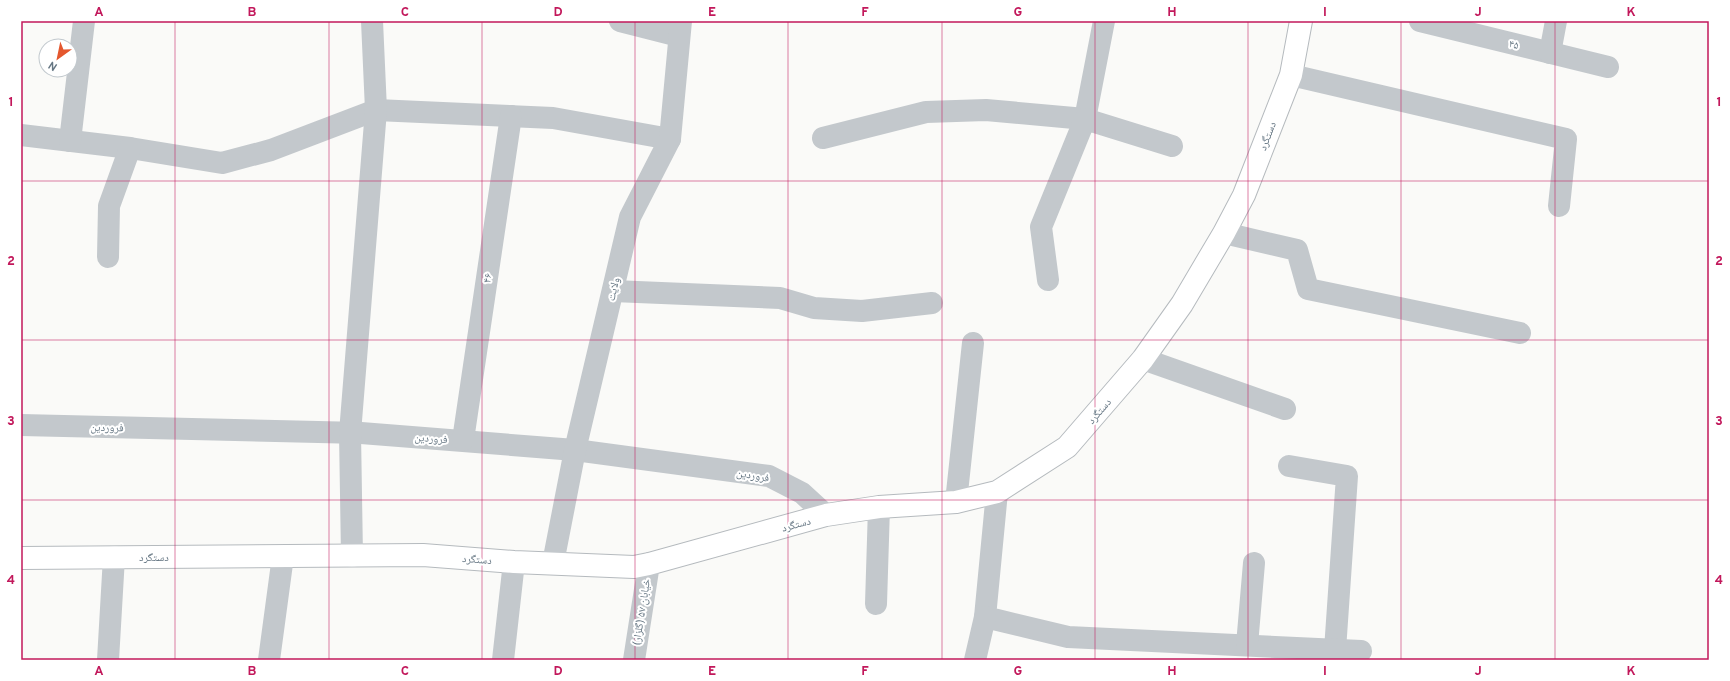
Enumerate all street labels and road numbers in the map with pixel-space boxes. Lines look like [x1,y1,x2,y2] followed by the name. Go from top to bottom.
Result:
[1507,37,1520,53] street label: ۴۵
[1256,120,1280,153] street label: دستگرد
[480,272,496,284] street label: ۴۶
[604,276,623,302] street label: ولایت
[1085,395,1115,427] street label: دستگرد
[90,421,124,435] street label: فروردین
[414,431,448,447] street label: فروردین
[735,466,771,486] street label: فروردین
[780,514,813,536] street label: دستگرد
[139,551,169,565] street label: دستگرد
[462,552,493,568] street label: دستگرد
[630,578,654,646] street label: خیابان ۵۷ (گلزار)

